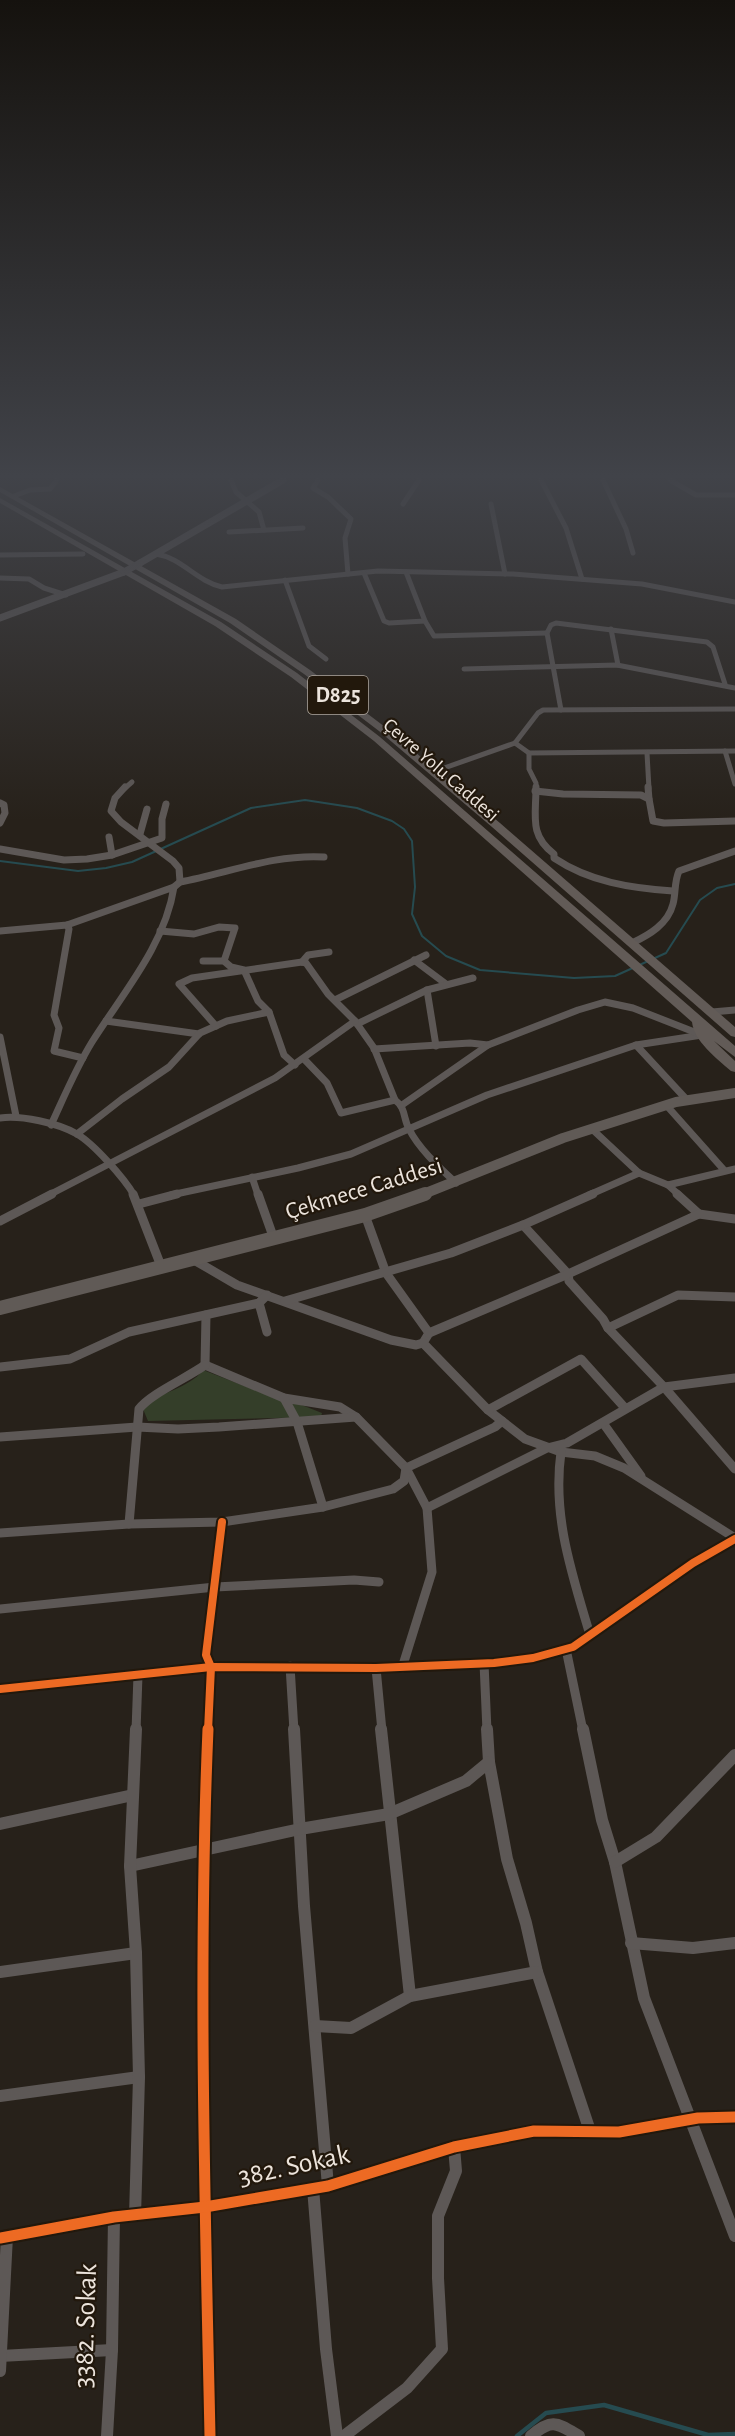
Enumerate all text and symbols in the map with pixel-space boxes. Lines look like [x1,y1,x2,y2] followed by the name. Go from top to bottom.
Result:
[308,676,368,714] road number: D825
[379,715,503,825] street label: Çevre Yolu Caddesi
[283,1154,445,1224] street label: Çekmece Caddesi
[236,2141,352,2191] street label: 382. Sokak
[70,2263,102,2389] street label: 3382. Sokak

